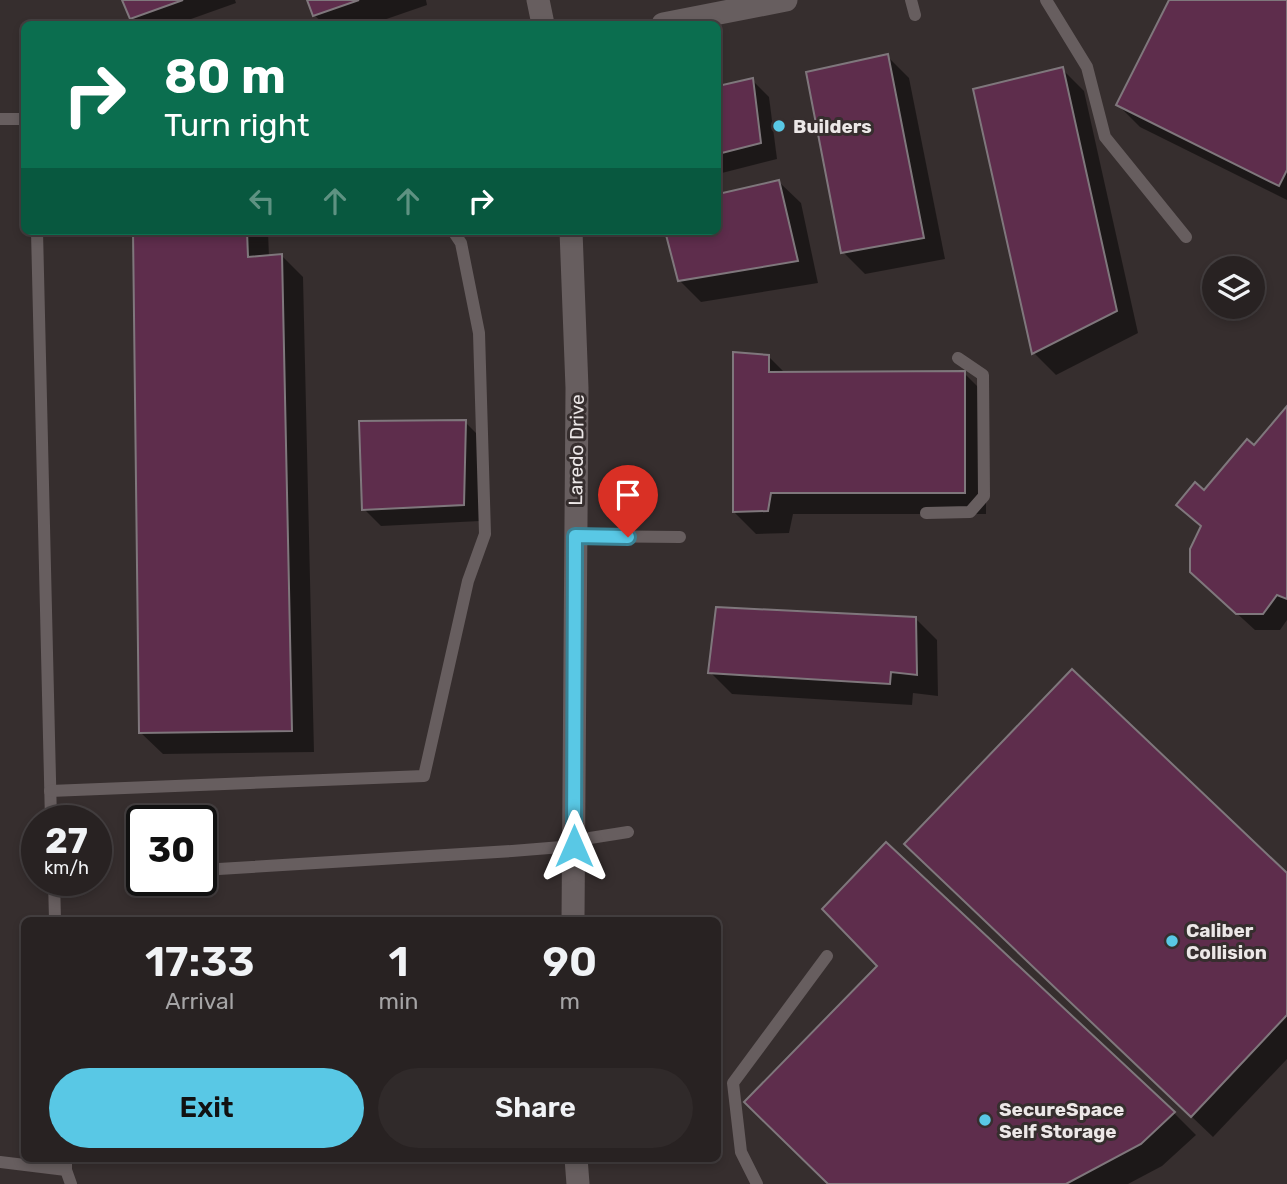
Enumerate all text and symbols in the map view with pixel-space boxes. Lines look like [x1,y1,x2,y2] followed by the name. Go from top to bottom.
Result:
[164,47,286,105] text: 80 m
[49,49,140,140] icon: right
[164,106,309,144] text: Turn right
[793,115,872,138] place label: Builders
[771,118,787,134] marker: Builders
[243,182,281,220] icon: left
[316,182,354,220] icon: ahead
[389,182,427,220] icon: ahead
[462,182,500,220] icon: right
[1202,256,1265,319] map controls
[1202,256,1265,319] button: layers
[564,394,589,506] street label: Laredo Drive
[598,465,658,537] pin
[609,476,647,514] icon: arrive
[126,805,217,896] speed limit sign: 30
[537,809,611,883] position arrow
[45,820,88,862] text: 27
[44,857,89,879] text: km/h
[1186,919,1267,964] place label: Caliber Collision
[1164,933,1180,949] marker: Caliber Collision
[145,937,255,987] text: 17:33
[388,937,409,987] text: 1
[543,937,597,987] text: 90
[165,987,234,1015] text: Arrival
[379,987,419,1015] text: min
[560,987,580,1015] text: m
[49,1068,364,1148] button: Exit
[378,1068,693,1148] button: Share
[999,1098,1124,1143] place label: SecureSpace Self Storage
[977,1112,993,1128] marker: SecureSpace Self Storage

